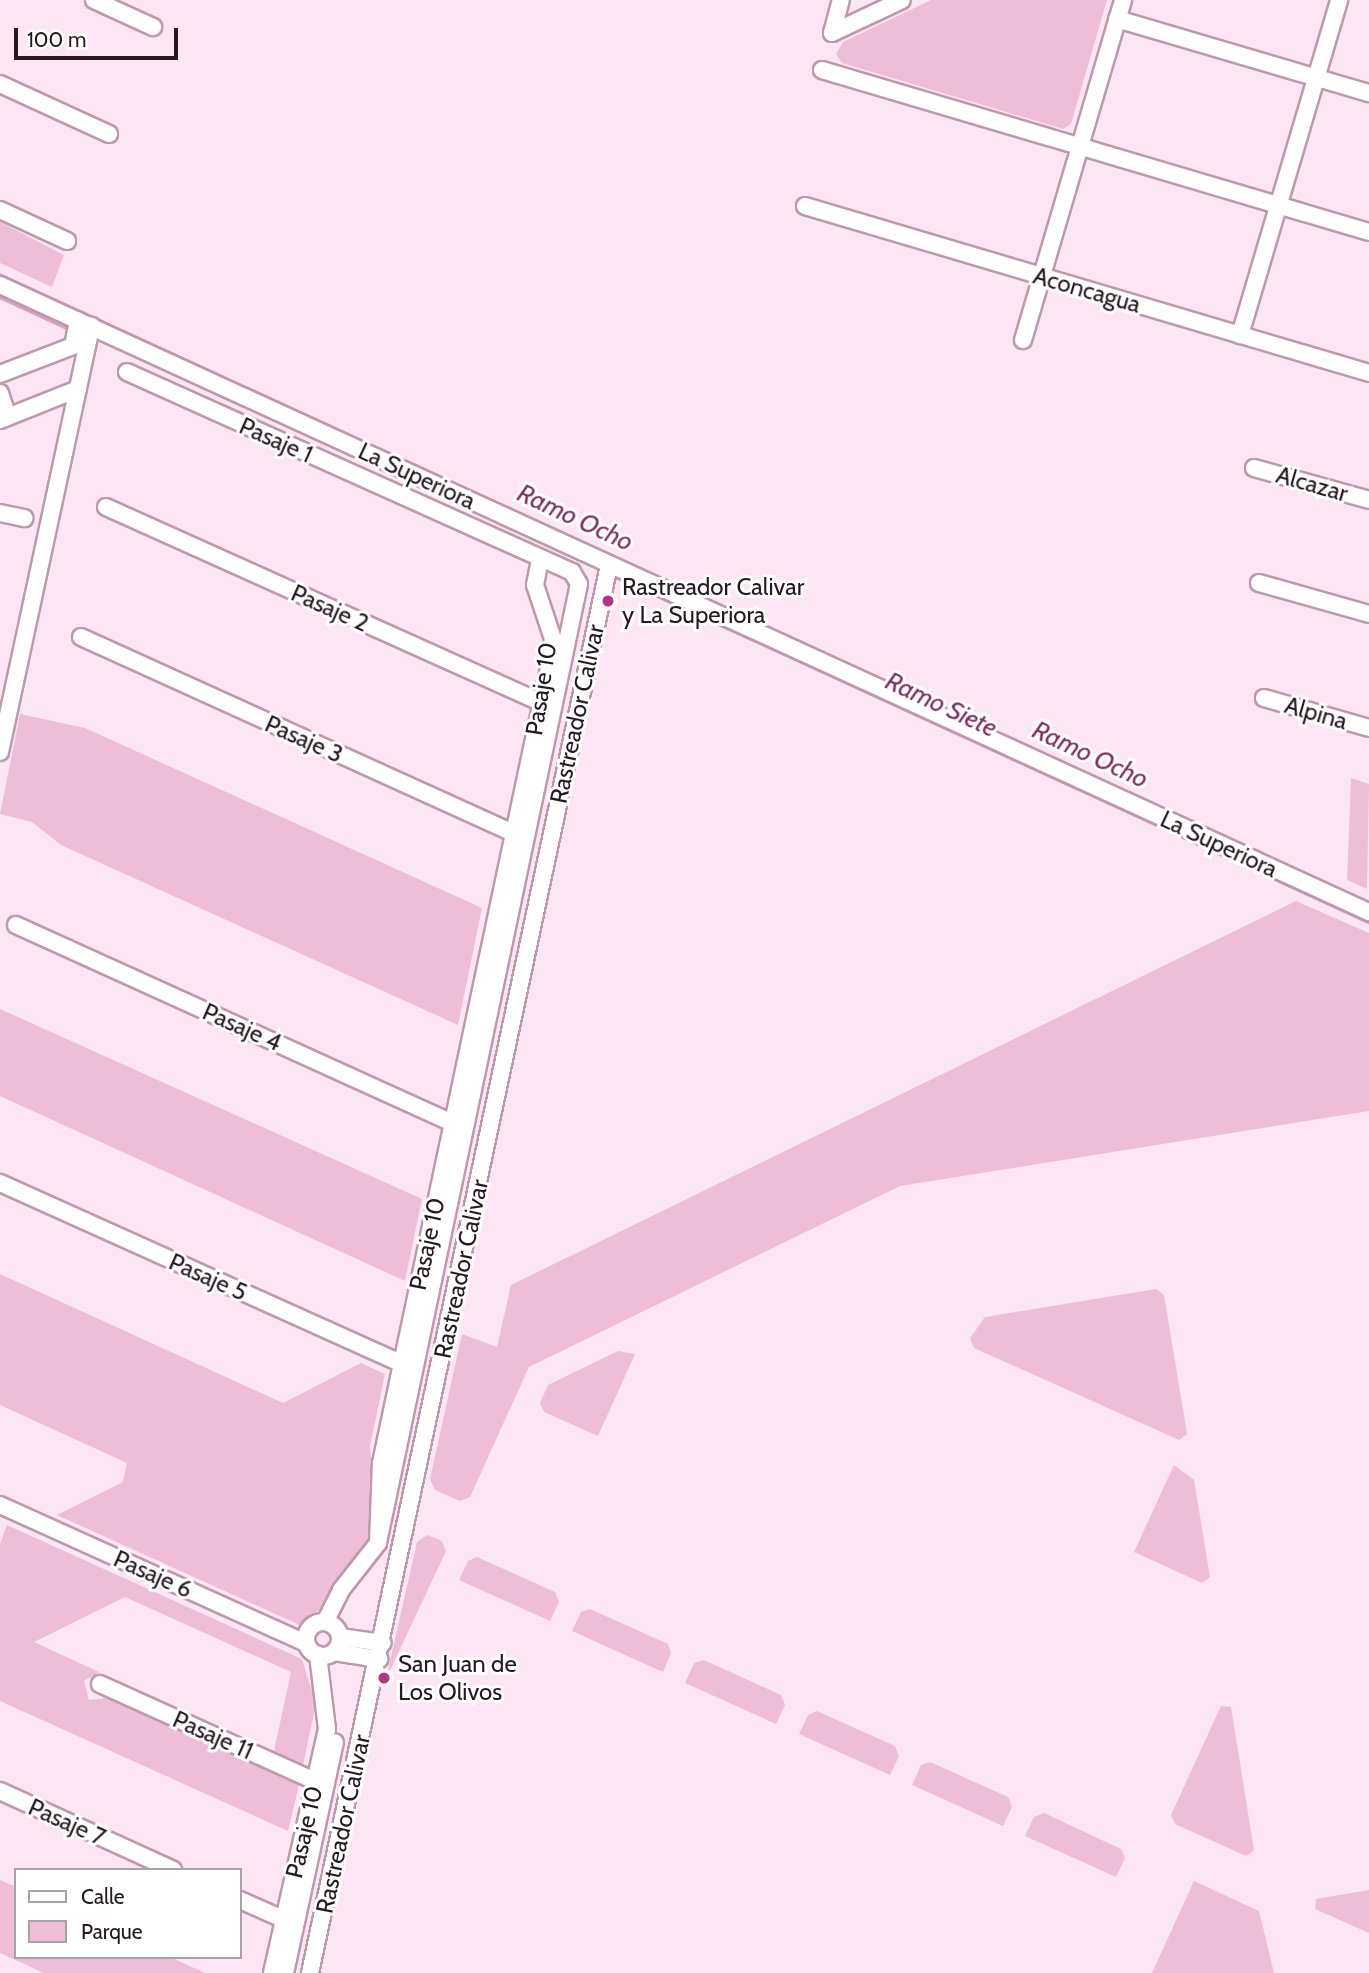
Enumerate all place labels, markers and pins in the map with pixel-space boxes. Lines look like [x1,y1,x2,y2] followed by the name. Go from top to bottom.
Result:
[622,573,804,629] place label: Rastreador Calivar y La Superiora
[600,593,616,609] marker: Rastreador Calivar y La Superiora
[398,1650,517,1706] place label: San Juan de Los Olivos
[376,1670,392,1686] marker: San Juan de Los Olivos

